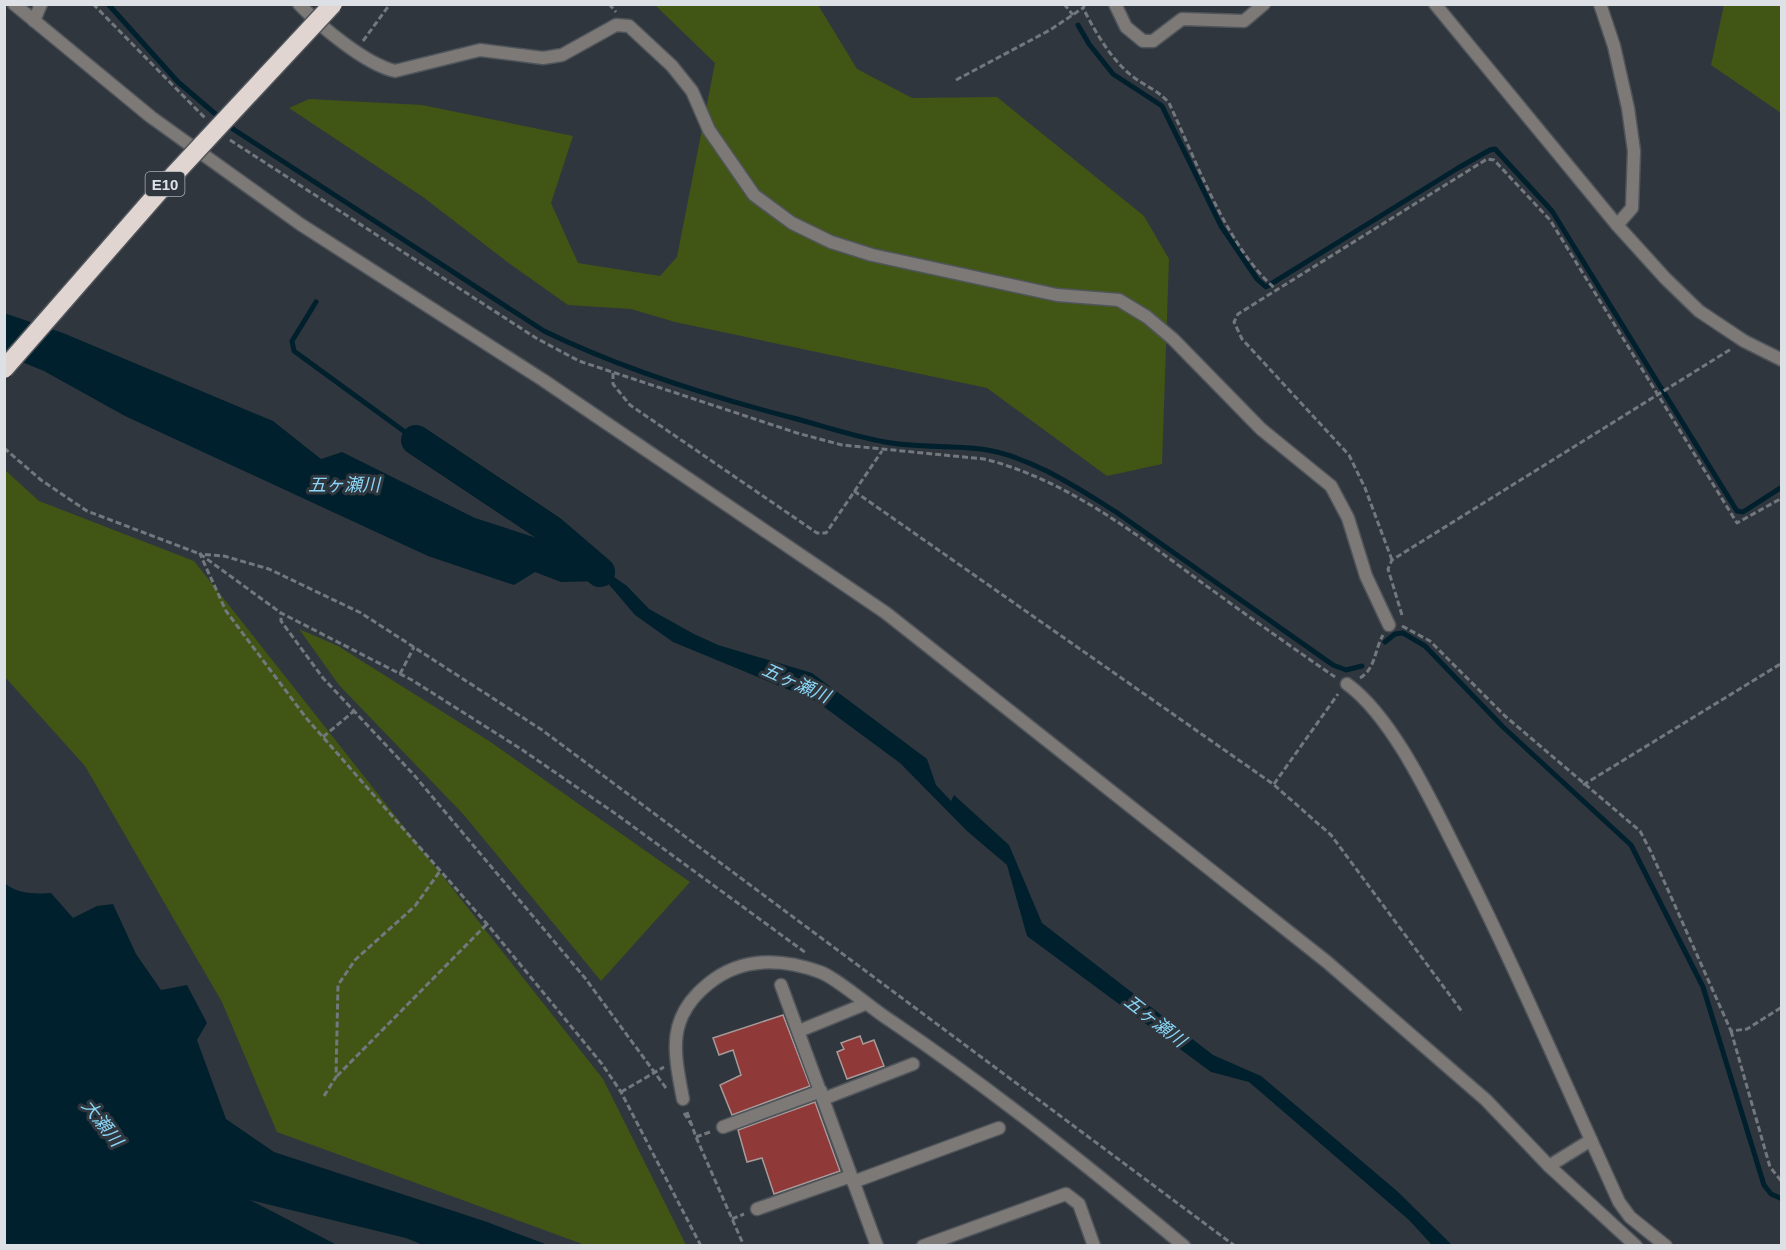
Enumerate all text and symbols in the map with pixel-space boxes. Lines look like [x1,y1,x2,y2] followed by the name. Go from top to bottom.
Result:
[146,172,184,196] road number: E10
[308,475,382,495] water label: 五ヶ瀬川
[759,659,835,708] water label: 五ヶ瀬川
[1120,991,1191,1052] water label: 五ヶ瀬川
[77,1096,128,1152] water label: 大瀬川

